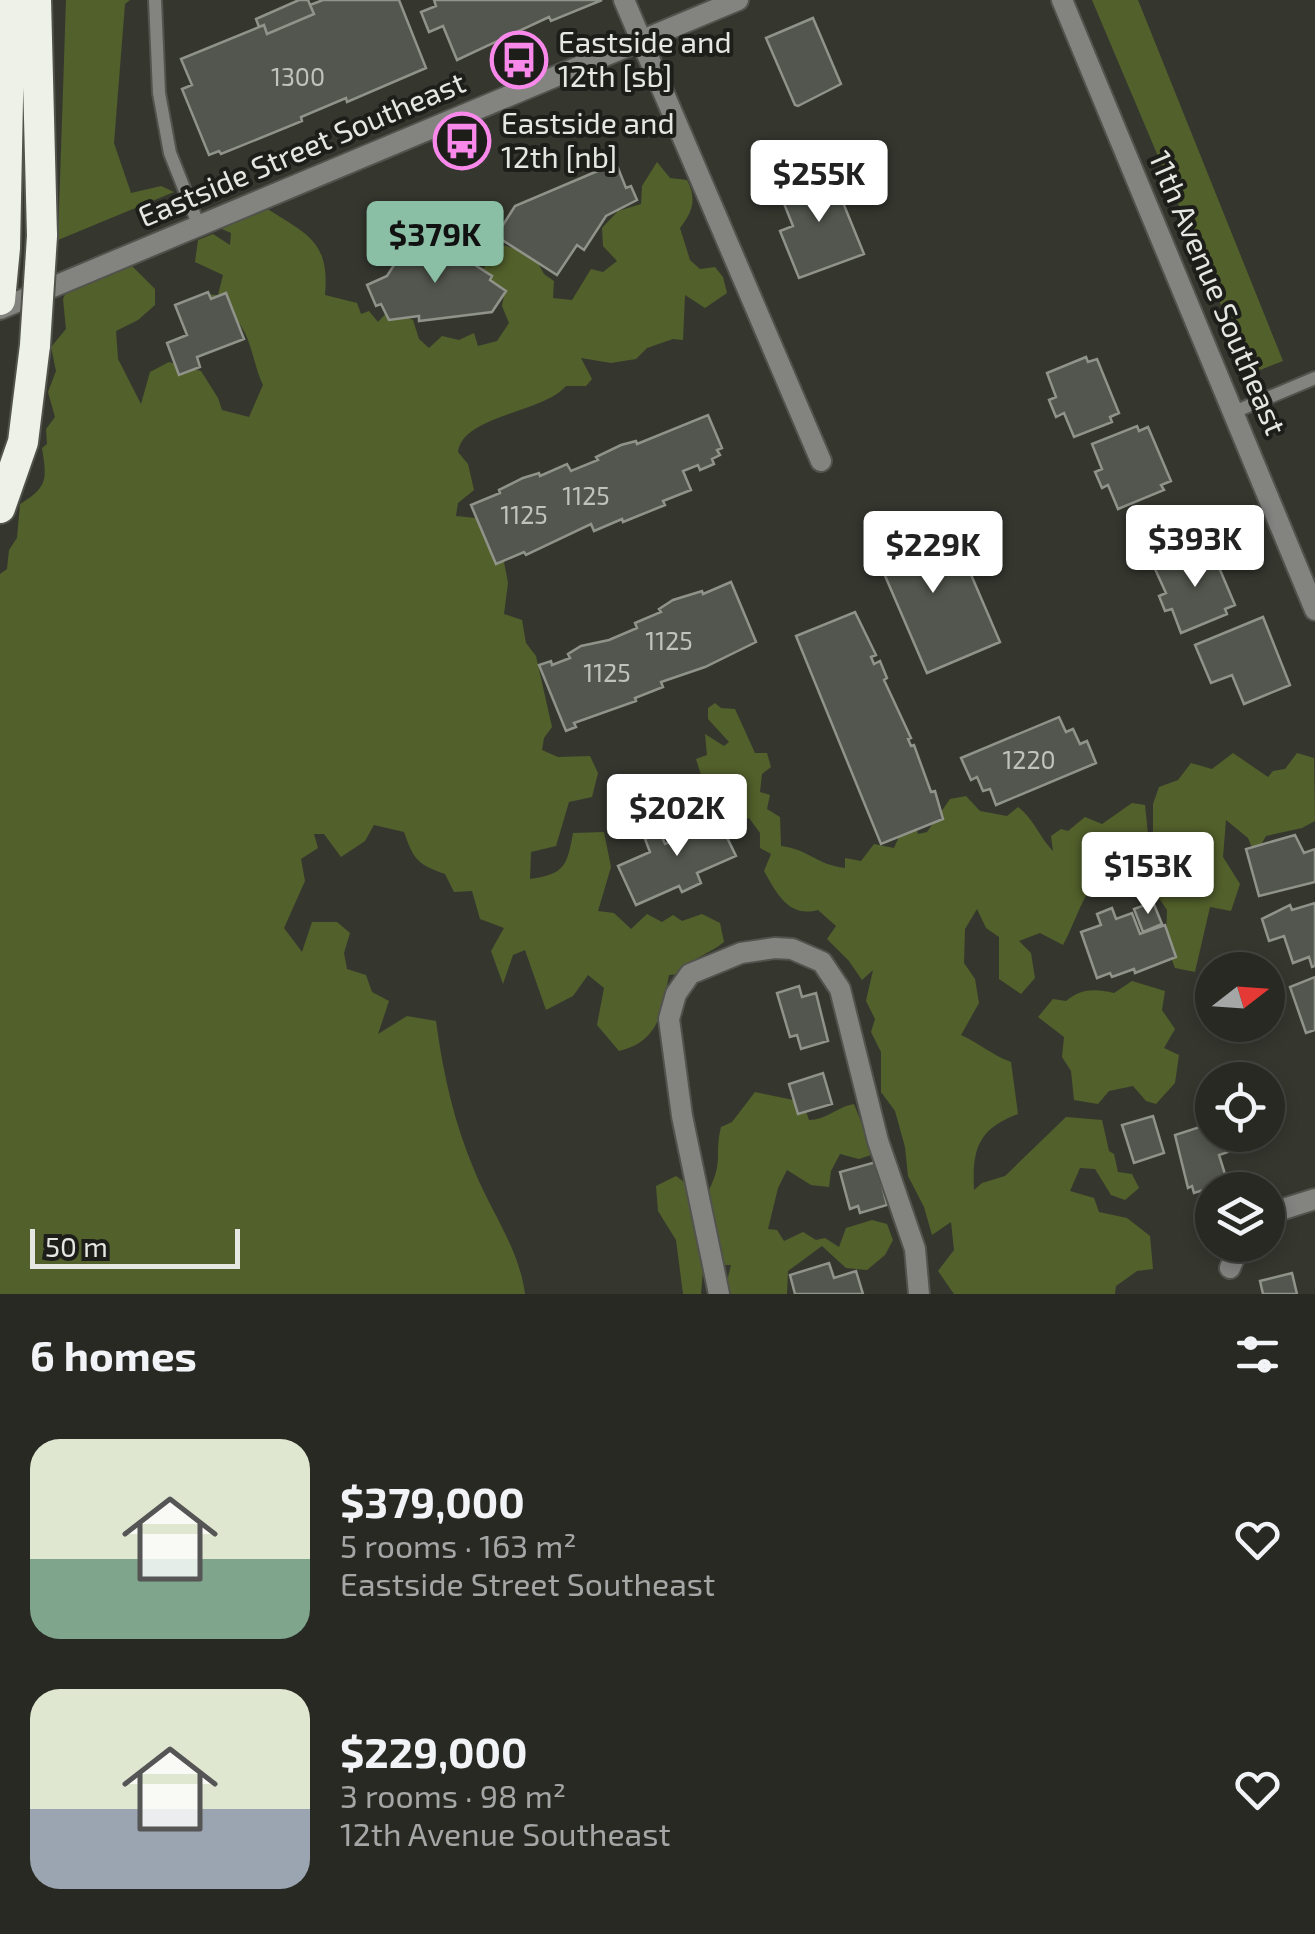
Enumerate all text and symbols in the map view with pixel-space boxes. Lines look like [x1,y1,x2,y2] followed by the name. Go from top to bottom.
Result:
[558,23,732,93] place label: Eastside and 12th [sb]
[489,30,549,90] bus stop icon: Eastside and 12th [sb]
[271,61,325,91] house number: 1300
[132,63,470,233] street label: Eastside Street Southeast
[501,104,675,174] place label: Eastside and 12th [nb]
[432,111,492,171] bus stop icon: Eastside and 12th [nb]
[749,140,889,225] pin: $255K
[1143,145,1295,440] street label: 11th Avenue Southeast
[773,153,865,191] text: $255K
[365,201,505,286] pin: $379K
[389,214,481,252] text: $379K
[562,480,610,510] house number: 1125
[500,499,548,529] house number: 1125
[1125,505,1265,590] pin: $393K
[863,511,1003,596] pin: $229K
[1148,518,1242,556] text: $393K
[886,524,980,562] text: $229K
[645,625,693,655] house number: 1125
[583,657,631,687] house number: 1125
[1002,744,1056,774] house number: 1220
[607,774,747,859] pin: $202K
[629,787,725,825] text: $202K
[1078,832,1218,917] pin: $153K
[1104,845,1192,883] text: $153K
[1195,952,1285,1042] north arrow
[1195,952,1285,1262] map controls
[1195,1062,1285,1152] button: locate
[1195,1172,1285,1262] button: layers
[30,1224,240,1268] scale bar
[45,1229,108,1263] text: 50 m
[1230,1327,1285,1382] icon: filters
[30,1329,197,1379] text: 6 homes
[340,1476,525,1526] text: $379,000
[110,1479,230,1599] icon: home
[1230,1512,1285,1567] icon: heart
[340,1526,576,1564] text: 5 rooms · 163 m²
[340,1564,715,1602] text: Eastside Street Southeast
[340,1726,528,1776] text: $229,000
[110,1729,230,1849] icon: home
[1230,1762,1285,1817] icon: heart
[340,1776,566,1814] text: 3 rooms · 98 m²
[340,1814,671,1852] text: 12th Avenue Southeast

